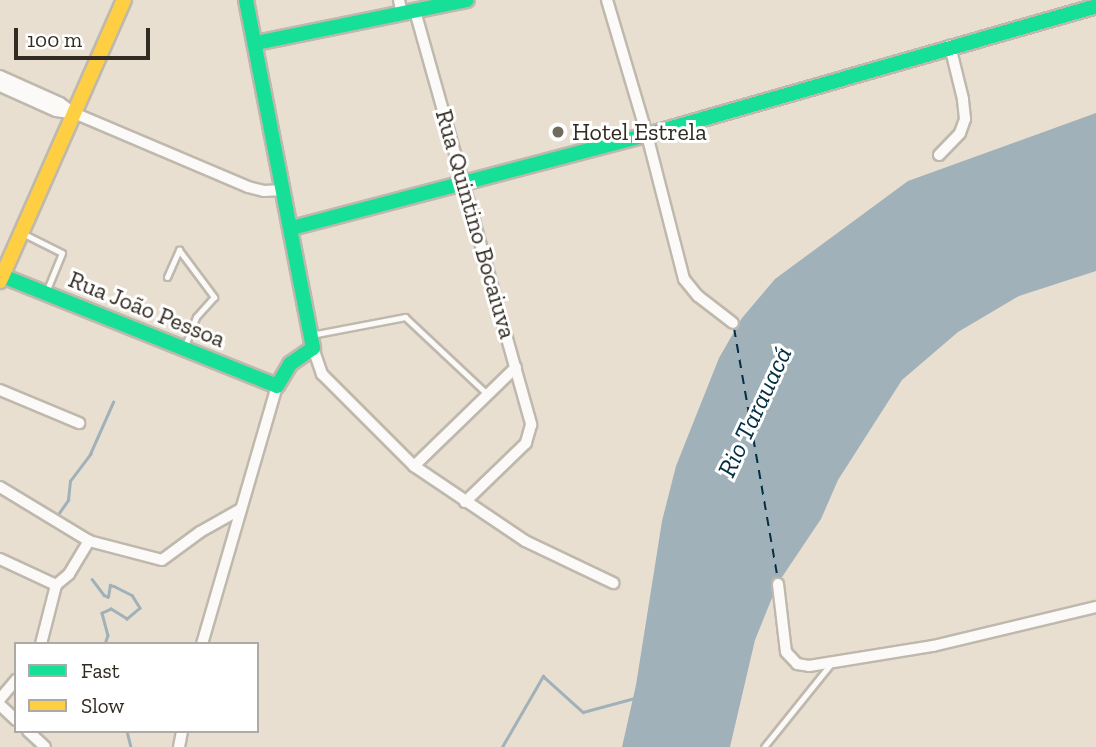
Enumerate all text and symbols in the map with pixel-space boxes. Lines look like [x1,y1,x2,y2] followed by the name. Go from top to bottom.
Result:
[18,14,154,58] scale bar
[27,27,82,52] text: 100 m
[429,106,523,342] street label: Rua Quintino Bocaiuva
[572,118,707,146] place label: Hotel Estrela
[550,124,566,140] marker: Hotel Estrela
[64,264,230,354] street label: Rua João Pessoa
[711,342,799,482] water label: Rio Tarauacá
[14,642,259,733] legend
[81,658,120,683] text: Fast
[81,693,124,718] text: Slow

